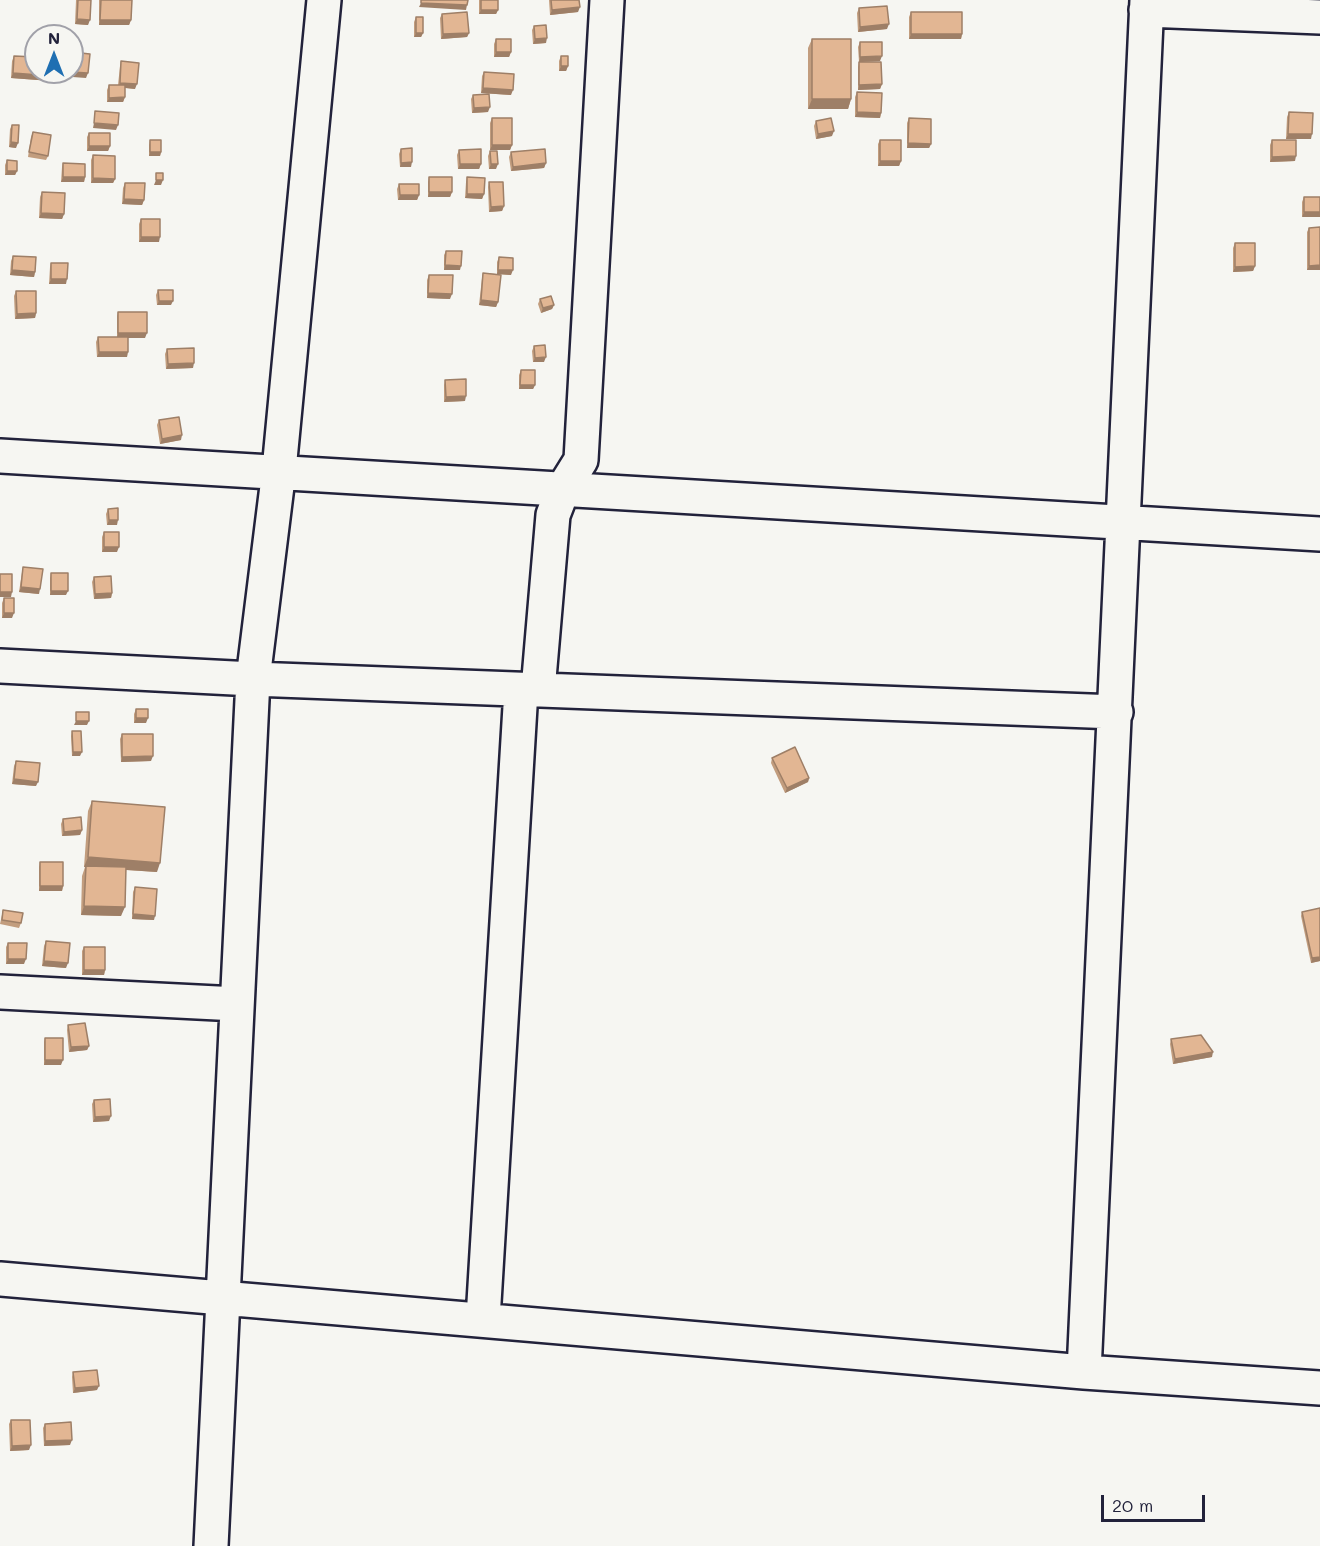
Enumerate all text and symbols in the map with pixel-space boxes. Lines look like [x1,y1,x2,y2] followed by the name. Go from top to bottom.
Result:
[24,24,84,84] north arrow
[48,27,60,48] text: N
[1104,1483,1208,1521] scale bar
[1112,1493,1153,1517] text: 20 m

